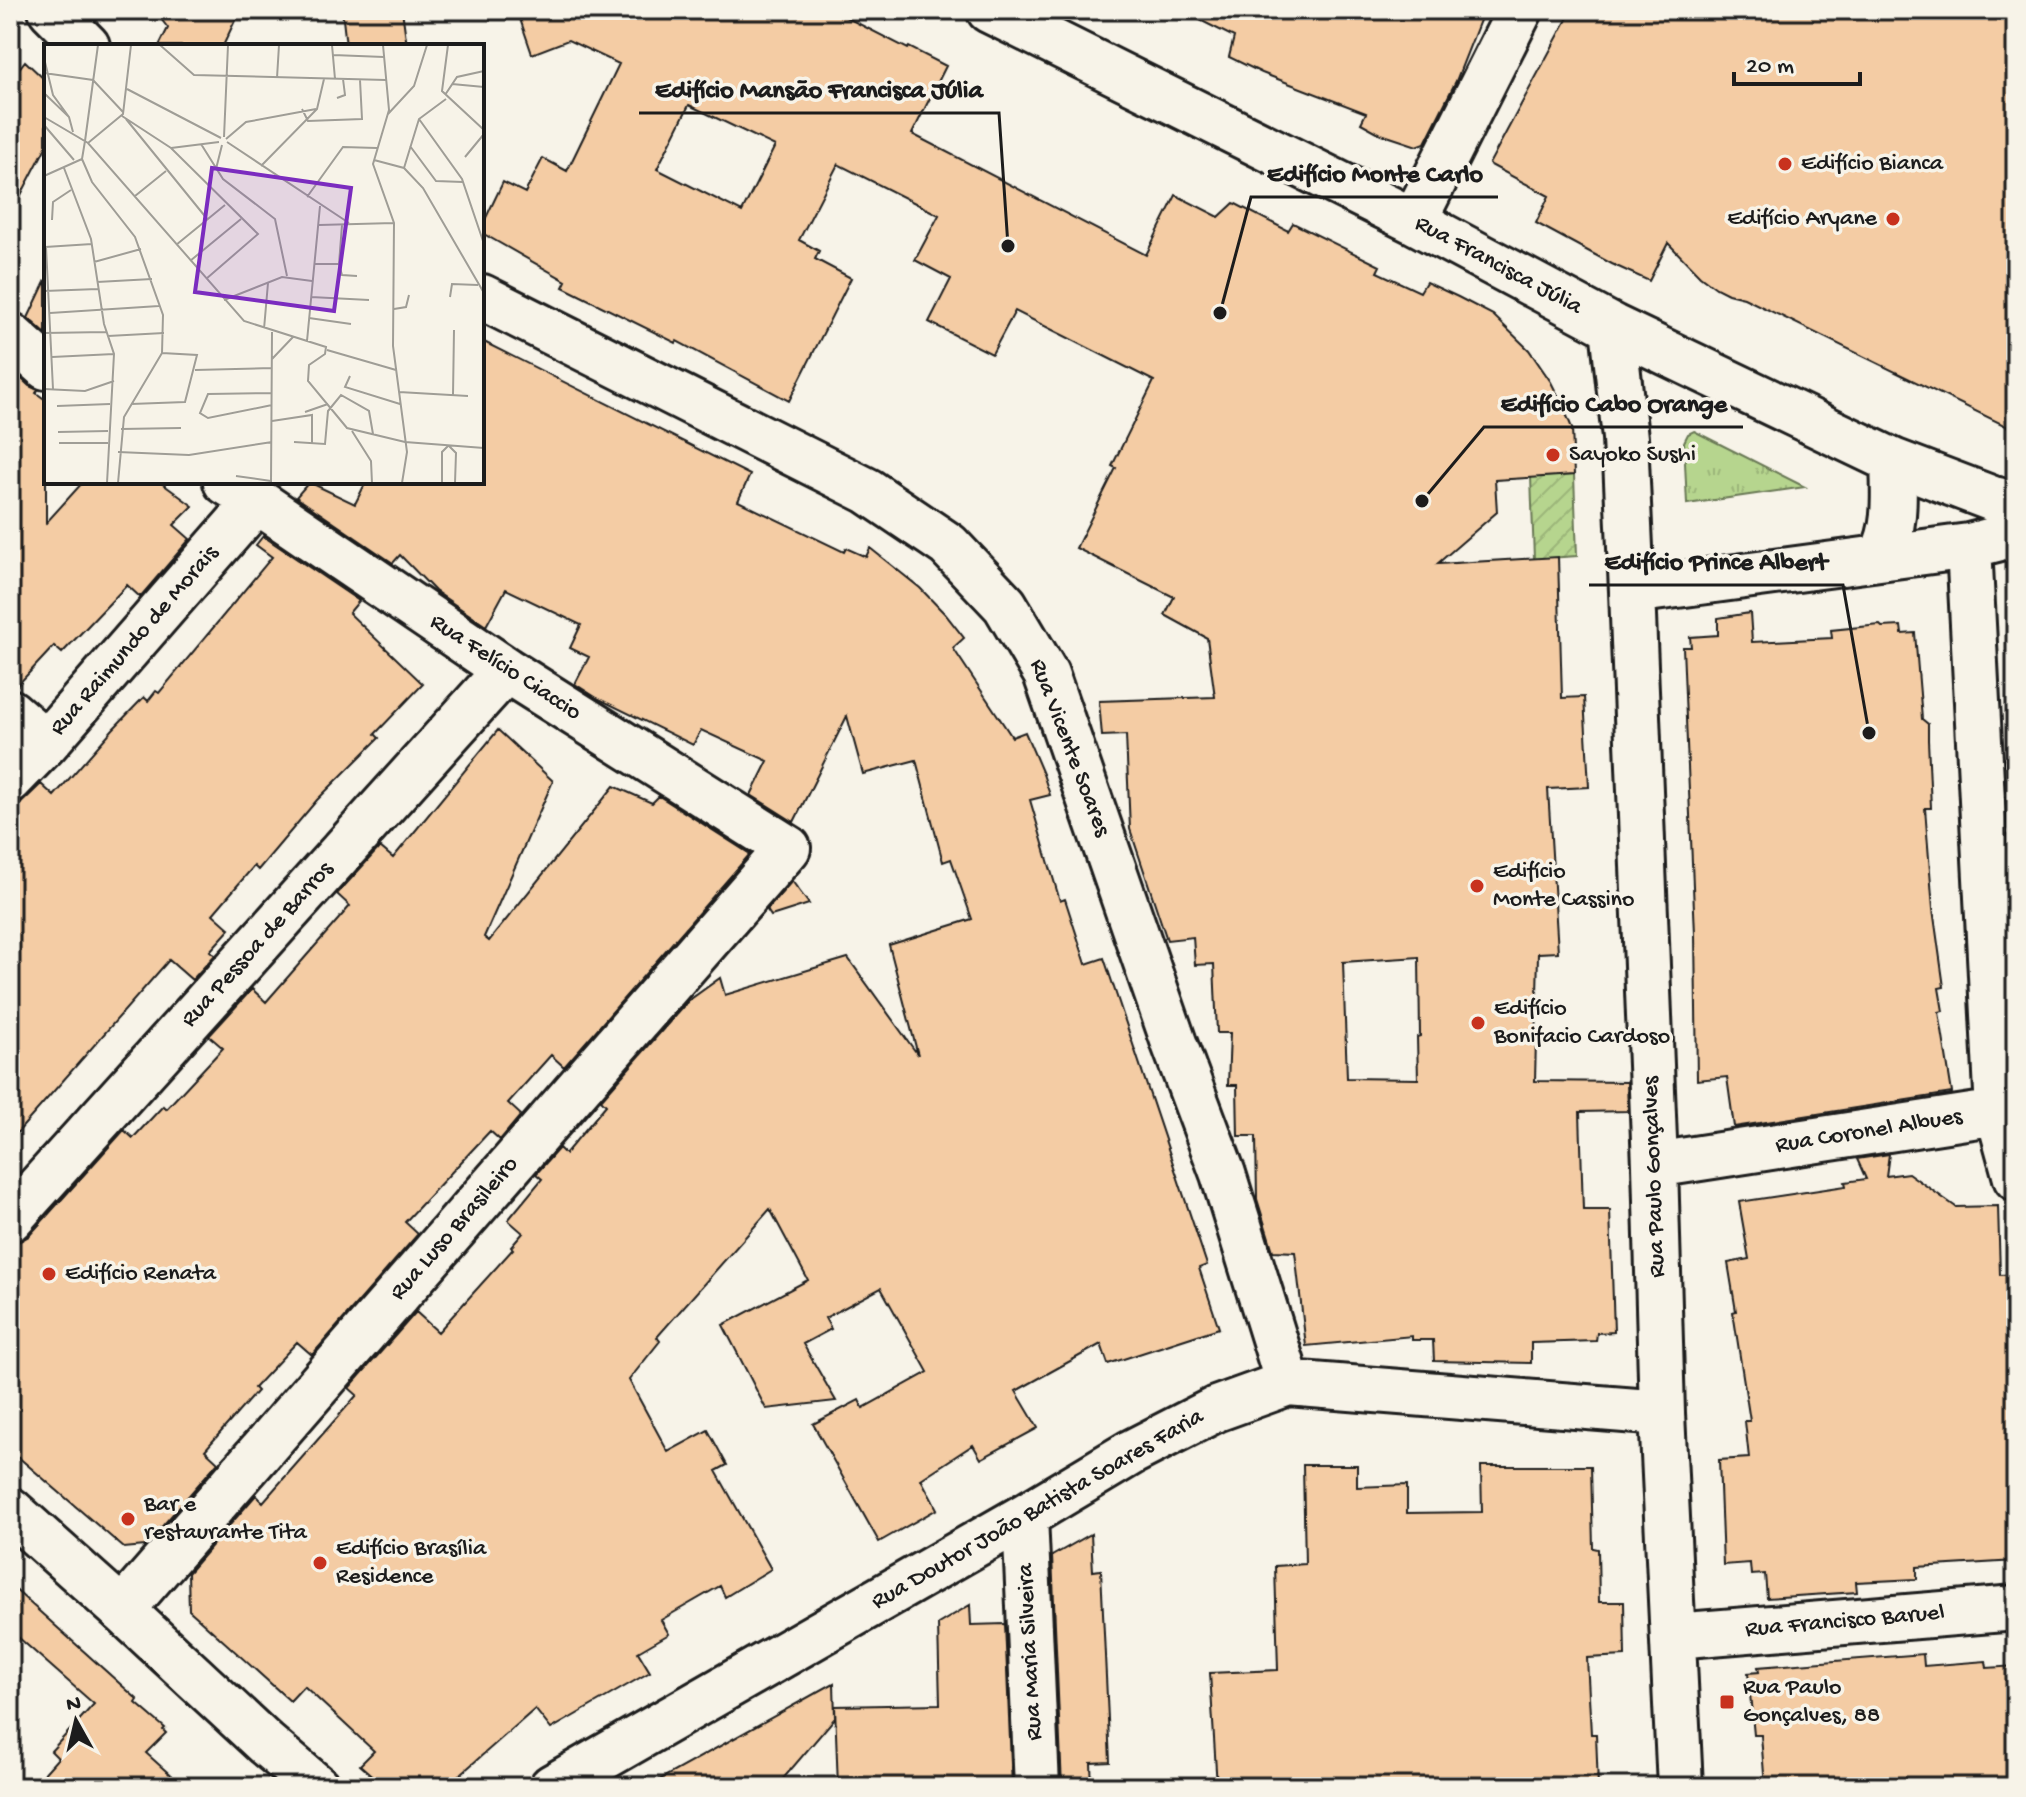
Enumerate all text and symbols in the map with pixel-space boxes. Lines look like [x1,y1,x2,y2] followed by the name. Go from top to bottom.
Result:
[1734,36,1860,86] scale bar
[44,44,484,484] inset map
[1746,53,1794,82] text: 20 m
[639,63,999,113] callout: Edifício Mansão Francisca Júlia
[655,77,984,108] text: Edifício Mansão Francisca Júlia
[1251,147,1498,197] callout: Edifício Monte Carlo
[1801,150,1944,179] place label: Edifício Bianca
[1776,155,1794,173] marker: Edifício Bianca
[1267,161,1483,192] text: Edifício Monte Carlo
[1727,205,1878,234] place label: Edifício Aryane
[1409,210,1587,323] street label: Rua Francisca Júlia
[1884,210,1902,228] marker: Edifício Aryane
[1484,377,1743,427] callout: Edifício Cabo Orange
[1501,391,1729,422] text: Edifício Cabo Orange
[1569,441,1696,470] place label: Sayoko Sushi
[1544,446,1562,464] marker: Sayoko Sushi
[1589,535,1843,585] callout: Edifício Prince Albert
[44,539,226,742] street label: Rua Raimundo de Morais
[1605,549,1830,580] text: Edifício Prince Albert
[424,608,586,728] street label: Rua Felício Ciaccio
[1022,655,1117,842] street label: Rua Vicente Soares
[176,855,341,1034] street label: Rua Pessoa de Barros
[1493,858,1634,915] place label: Edifício Monte Cassino
[1468,877,1486,895] marker: Edifício Monte Cassino
[1493,995,1670,1052] place label: Edifício Bonifacio Cardoso
[1469,1014,1487,1032] marker: Edifício Bonifacio Cardoso
[1637,1075,1673,1278] street label: Rua Paulo Gonçalves
[1774,1103,1966,1161] street label: Rua Coronel Albues
[384,1151,526,1307] street label: Rua Luso Brasileiro
[65,1260,217,1289] place label: Edifício Renata
[40,1265,58,1283] marker: Edifício Renata
[867,1402,1210,1617] street label: Rua Doutor João Batista Soares Faria
[143,1491,307,1548] place label: Bar e restaurante Tita
[119,1510,137,1528] marker: Bar e restaurante Tita
[336,1535,487,1592] place label: Edifício Brasília Residence
[311,1554,329,1572] marker: Edifício Brasília Residence
[1012,1562,1050,1741] street label: Rua Maria Silveira
[1744,1599,1946,1645] street label: Rua Francisco Baruel
[1743,1674,1880,1731] place label: Rua Paulo Gonçalves, 88
[36,1681,116,1761] north arrow
[65,1691,83,1719] text: N
[1718,1693,1736,1711] marker: Rua Paulo Gonçalves, 88

